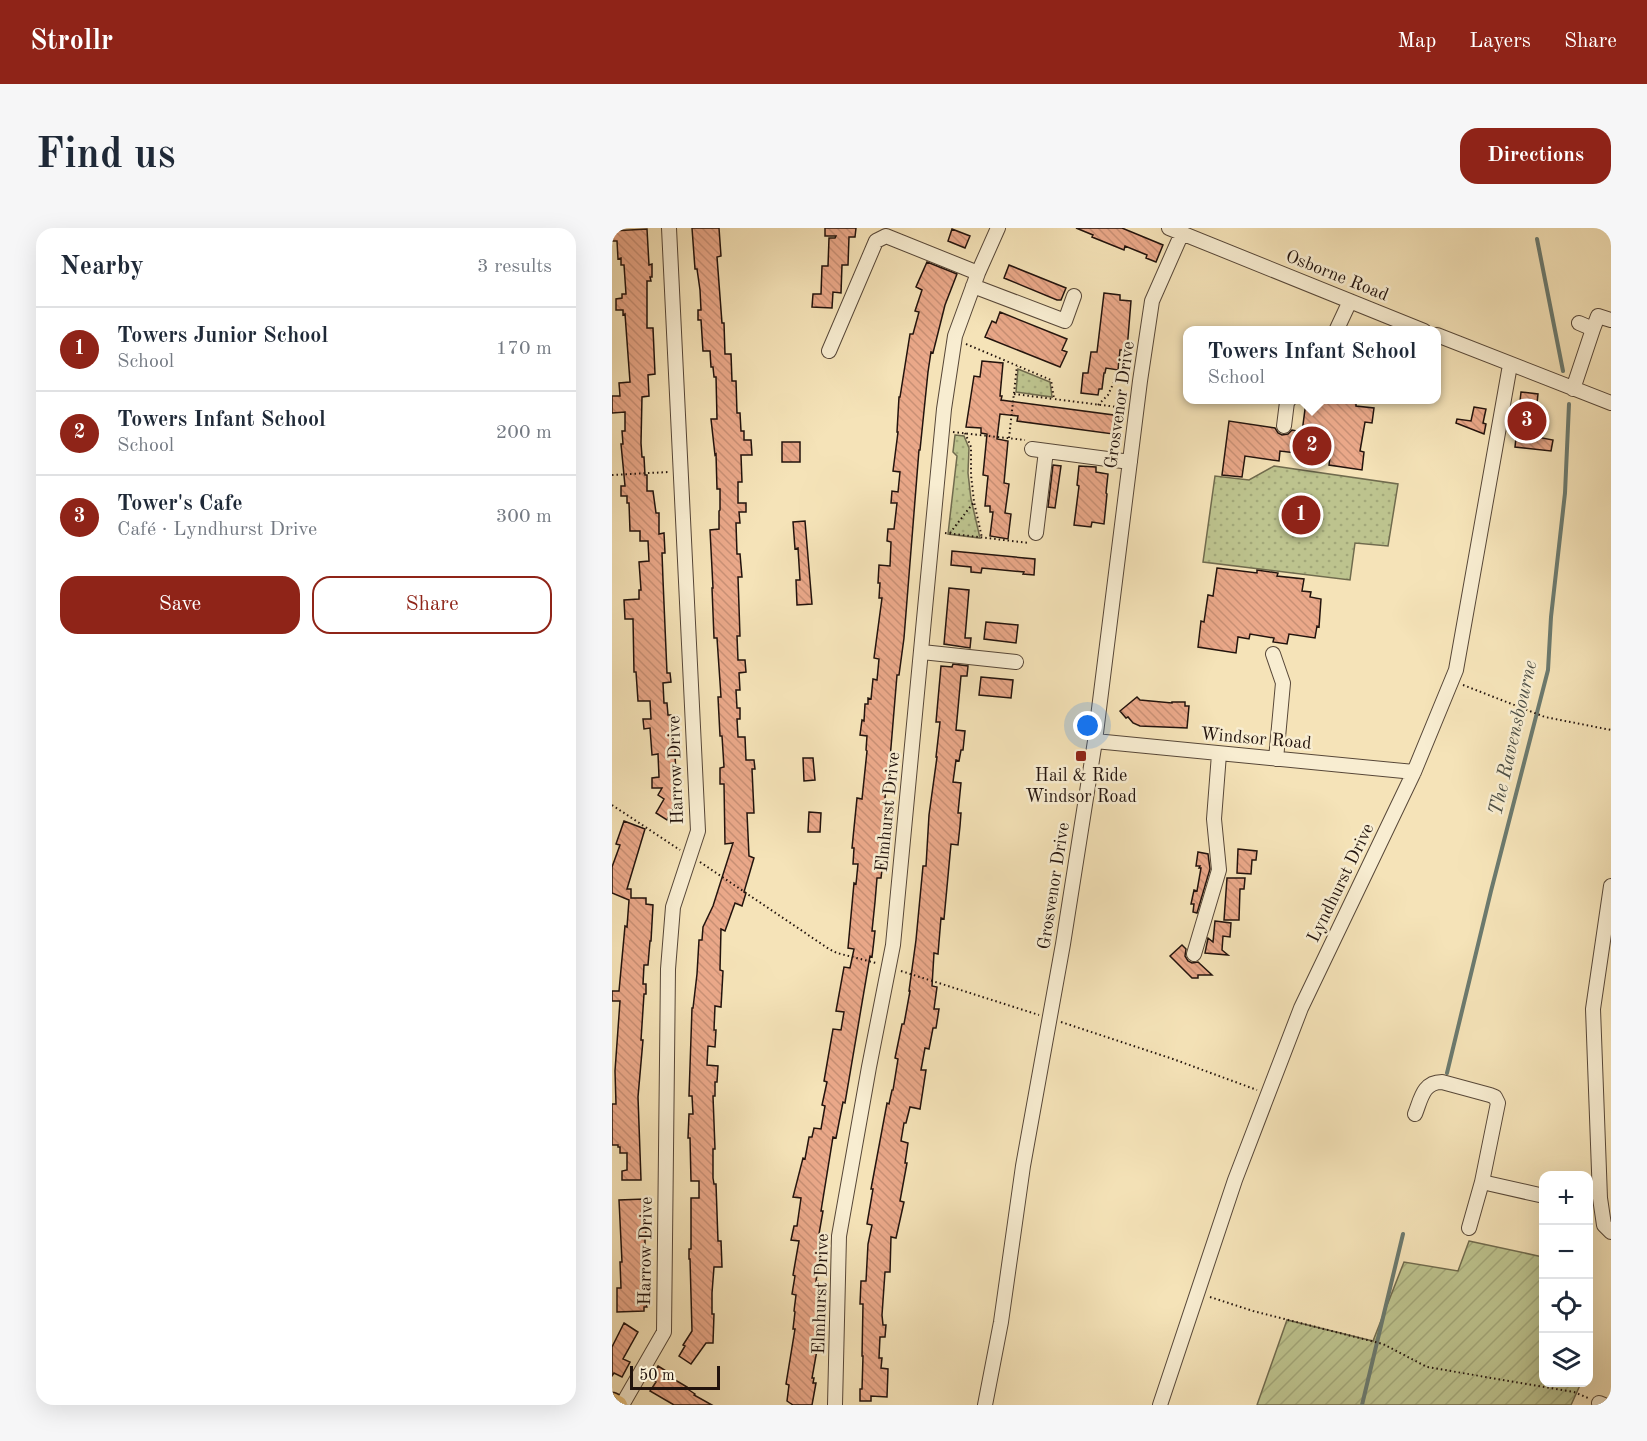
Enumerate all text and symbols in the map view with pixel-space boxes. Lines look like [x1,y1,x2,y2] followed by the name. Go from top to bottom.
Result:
[30,28,113,56] text: Strollr
[1397,31,1436,52] text: Map
[1469,31,1531,52] text: Layers
[1564,31,1617,52] text: Share
[1460,128,1611,184] button: Directions
[36,135,175,177] text: Find us
[1283,247,1391,305] street label: Osborne Road
[60,254,144,280] text: Nearby
[477,257,552,277] text: 3 results
[117,325,328,347] text: Towers Junior School
[1183,326,1441,404] popup
[74,339,85,359] text: 1
[496,339,552,359] text: 170 m
[1102,340,1138,470] street label: Grosvenor Drive
[1208,341,1416,363] text: Towers Infant School
[117,352,174,372] text: School
[1208,368,1265,388] text: School
[1508,398,1546,444] pin: 3
[117,409,326,431] text: Towers Infant School
[74,423,85,443] text: 2
[496,423,552,443] text: 200 m
[1292,424,1332,468] pin: 2
[117,436,174,456] text: School
[1282,492,1320,538] pin: 1
[117,493,243,515] text: Tower's Cafe
[74,507,85,527] text: 3
[496,507,552,527] text: 300 m
[117,520,317,540] text: Café · Lyndhurst Drive
[60,576,300,634] button: Save
[312,576,552,634] button: Share
[1486,659,1542,817] water label: The Ravensbourne
[1073,711,1102,740] your location
[665,715,687,825] street label: Harrow Drive
[1200,725,1312,753] street label: Windsor Road
[1074,749,1088,763] marker: Hail & Ride Windsor Road
[873,751,903,873] street label: Elmhurst Drive
[1025,767,1137,806] place label: Hail & Ride Windsor Road
[1035,821,1073,951] street label: Grosvenor Drive
[1304,821,1378,945] street label: Lyndhurst Drive
[1539,1171,1593,1387] map controls
[1539,1171,1593,1225] button: +
[636,1196,656,1306] street label: Harrow Drive
[1539,1225,1593,1279] button: −
[810,1233,832,1355] street label: Elmhurst Drive
[1539,1279,1593,1333] button: locate
[1539,1333,1593,1387] button: layers
[630,1363,720,1390] scale bar
[639,1368,675,1384] text: 50 m

